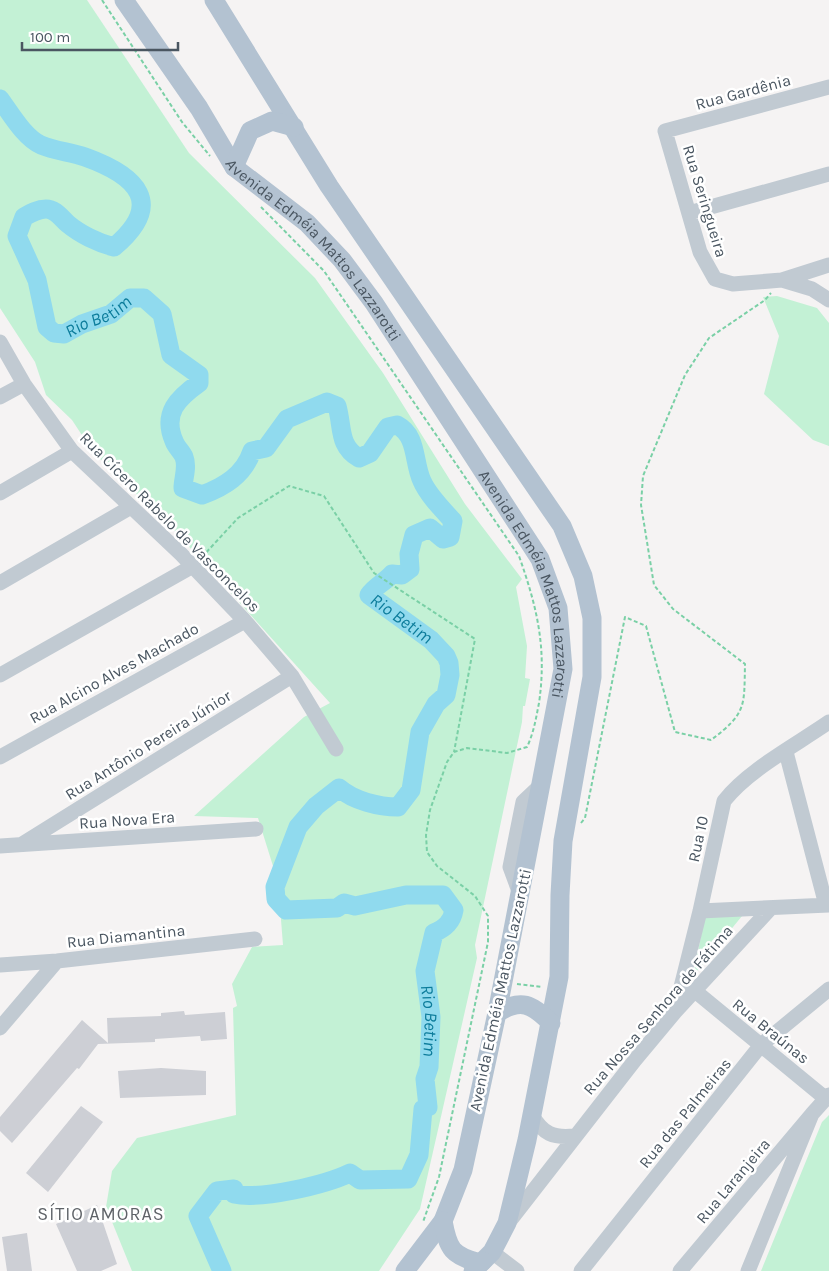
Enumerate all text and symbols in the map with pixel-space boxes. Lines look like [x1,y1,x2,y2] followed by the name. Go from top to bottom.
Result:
[22,20,179,52] scale bar
[30,28,70,46] text: 100 m
[693,70,793,114] street label: Rua Gardênia
[679,143,731,259] street label: Rua Seringueira
[222,155,406,344] street label: Avenida Edméia Mattos Lazzarotti
[61,291,136,342] water label: Rio Betim
[76,428,264,616] street label: Rua Cícero Rabelo de Vasconcelos
[475,466,573,700] street label: Avenida Edméia Mattos Lazzarotti
[366,589,437,649] water label: Rio Betim
[26,619,202,727] street label: Rua Alcino Alves Machado
[62,686,235,804] street label: Rua Antônio Pereira Júnior
[78,807,176,833] street label: Rua Nova Era
[684,814,712,864] street label: Rua 10
[465,867,535,1113] street label: Avenida Edméia Mattos Lazzarotti
[66,920,186,952] street label: Rua Diamantina
[579,921,737,1099] street label: Rua Nossa Senhora de Fátima
[416,983,442,1057] water label: Rio Betim
[729,994,813,1068] street label: Rua Braúnas
[635,1054,735,1172] street label: Rua das Palmeiras
[692,1135,774,1227] street label: Rua Laranjeira
[37,1202,165,1225] district label: SÍTIO AMORAS

